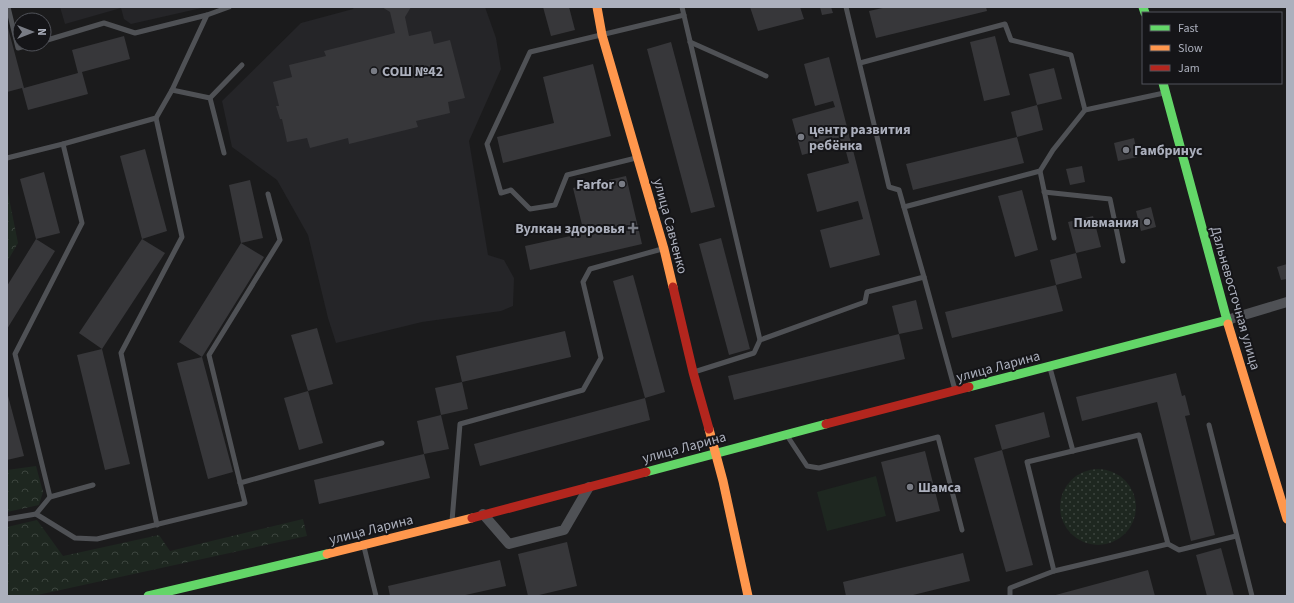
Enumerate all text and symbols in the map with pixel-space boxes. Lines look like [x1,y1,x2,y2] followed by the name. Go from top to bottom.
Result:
[12,12,52,52] north arrow
[1142,12,1282,84] legend
[1178,20,1198,37] text: Fast
[34,28,49,36] text: N
[1178,40,1203,57] text: Slow
[1178,60,1200,77] text: Jam
[382,62,443,82] place label: СОШ №42
[369,66,379,76] marker: СОШ №42
[809,120,911,156] place label: центр развития ребёнка
[796,132,806,142] marker: центр развития ребёнка
[1134,141,1203,161] place label: Гамбринус
[1121,145,1131,155] marker: Гамбринус
[576,175,614,195] place label: Farfor
[648,176,692,276] street label: улица Савченко
[617,179,627,189] marker: Farfor
[1074,213,1139,233] place label: Пивмания
[1142,217,1152,227] marker: Пивмания
[515,219,625,239] place label: Вулкан здоровья
[628,223,638,233] marker: Вулкан здоровья
[1205,224,1265,373] street label: Дальневосточная улица
[954,346,1042,388] street label: улица Ларина
[640,427,728,469] street label: улица Ларина
[918,478,961,498] place label: Шамса
[905,482,915,492] marker: Шамса
[327,510,415,550] street label: улица Ларина

